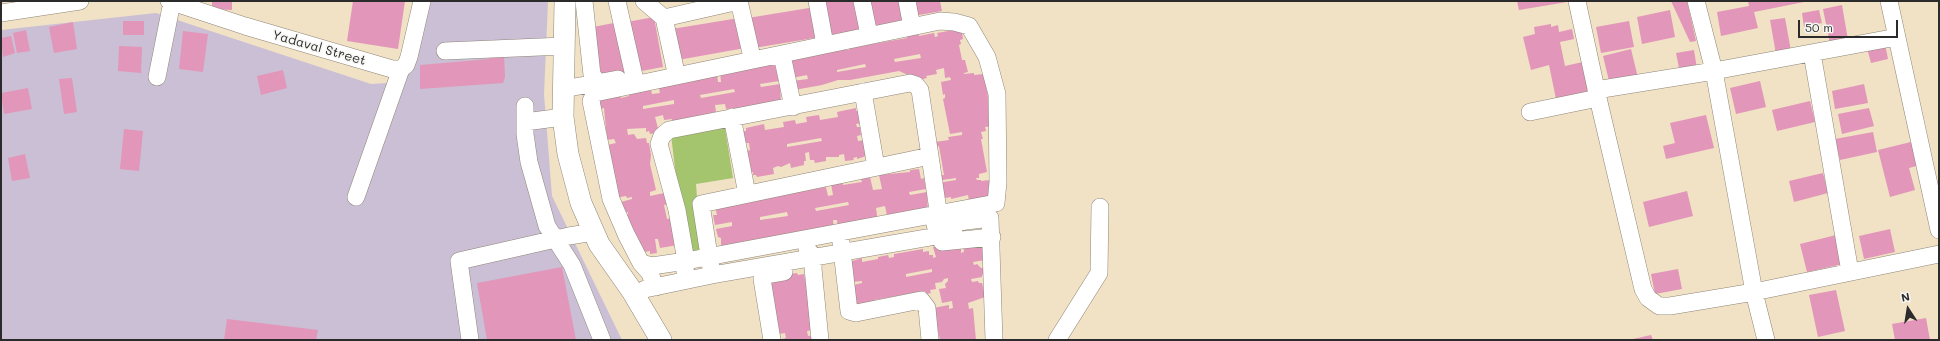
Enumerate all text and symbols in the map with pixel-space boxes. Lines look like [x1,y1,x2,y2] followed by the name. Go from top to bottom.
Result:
[1800,12,1900,38] scale bar
[1805,19,1833,35] text: 50 m
[270,27,368,69] street label: Yadaval Street
[1888,289,1928,329] north arrow
[1900,289,1911,305] text: N

